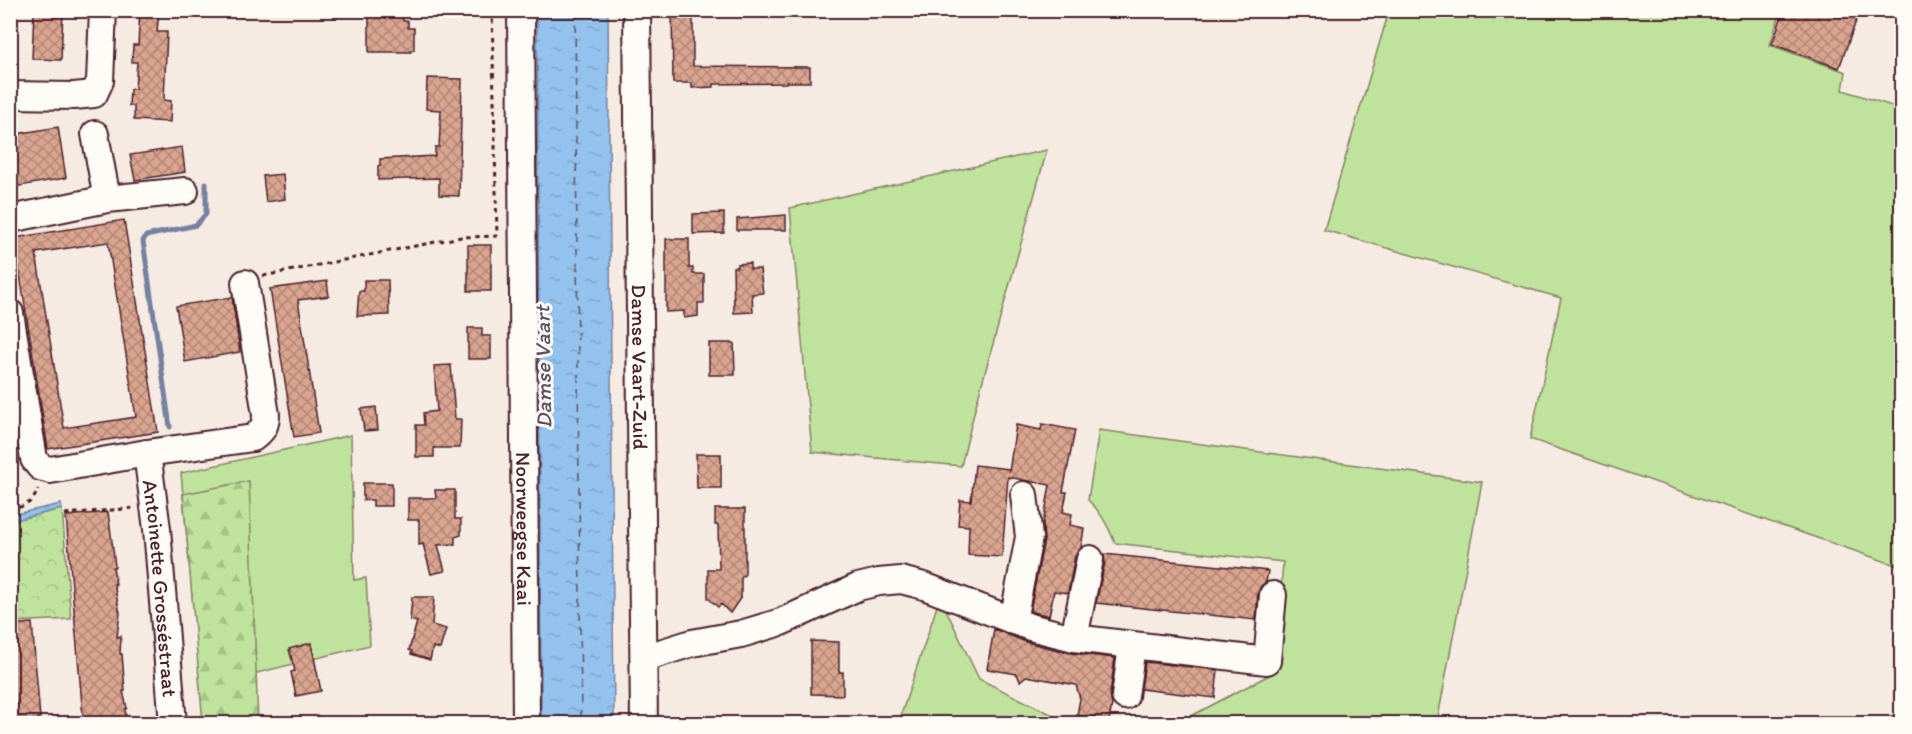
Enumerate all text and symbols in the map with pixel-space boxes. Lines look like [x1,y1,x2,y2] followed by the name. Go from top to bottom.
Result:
[627,284,654,450] street label: Damse Vaart-Zuid
[528,304,558,429] water label: Damse Vaart
[512,452,538,606] street label: Noorweegse Kaai
[138,478,183,698] street label: Antoinette Grosséstraat

